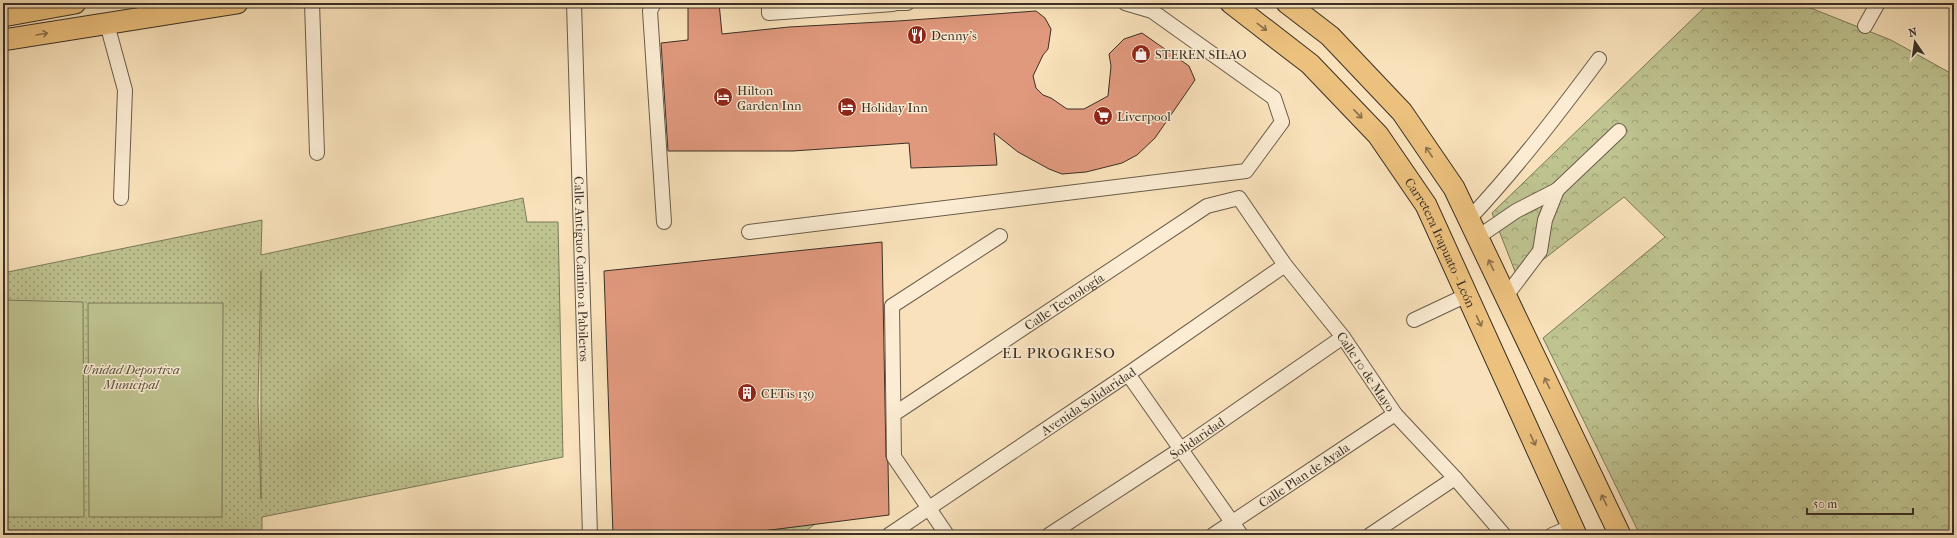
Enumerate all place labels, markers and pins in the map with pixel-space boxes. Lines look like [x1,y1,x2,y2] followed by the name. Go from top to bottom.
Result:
[906,24,928,46] restaurant icon: Denny's
[931,28,977,43] place label: Denny's
[1130,43,1152,65] shop icon: STEREN SILAO
[1155,47,1247,62] place label: STEREN SILAO
[737,83,802,113] place label: Hilton Garden Inn
[712,86,734,108] hotel icon: Hilton Garden Inn
[836,96,858,118] hotel icon: Holiday Inn
[861,100,928,115] place label: Holiday Inn
[1092,105,1114,127] supermarket icon: Liverpool
[1117,109,1171,124] place label: Liverpool
[736,382,758,404] building icon: CETis 139
[761,386,815,401] place label: CETis 139

